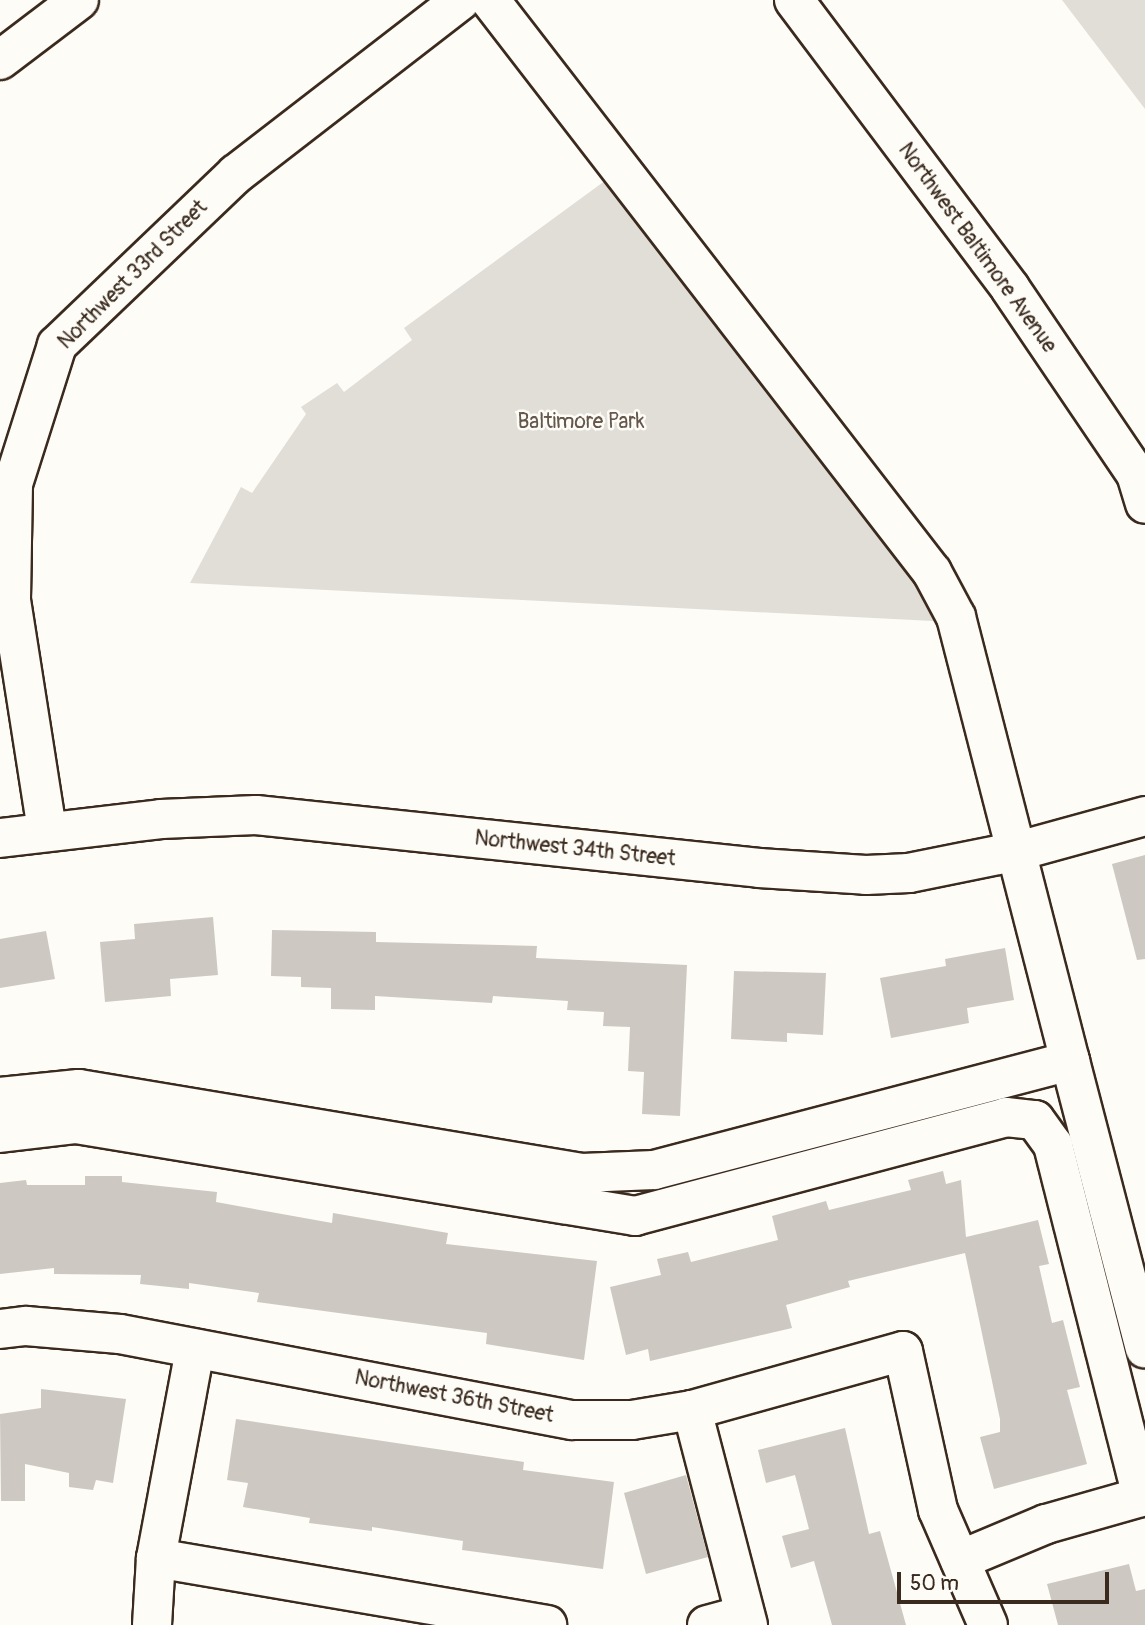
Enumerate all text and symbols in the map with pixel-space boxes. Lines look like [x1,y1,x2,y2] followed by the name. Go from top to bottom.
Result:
[892,138,1062,358] street label: Northwest Baltimore Avenue
[53,195,213,355] street label: Northwest 33rd Street
[517,409,645,435] park label: Baltimore Park
[473,826,677,872] street label: Northwest 34th Street
[352,1365,556,1429] street label: Northwest 36th Street
[900,1558,1112,1602] scale bar
[910,1570,959,1597] text: 50 m

